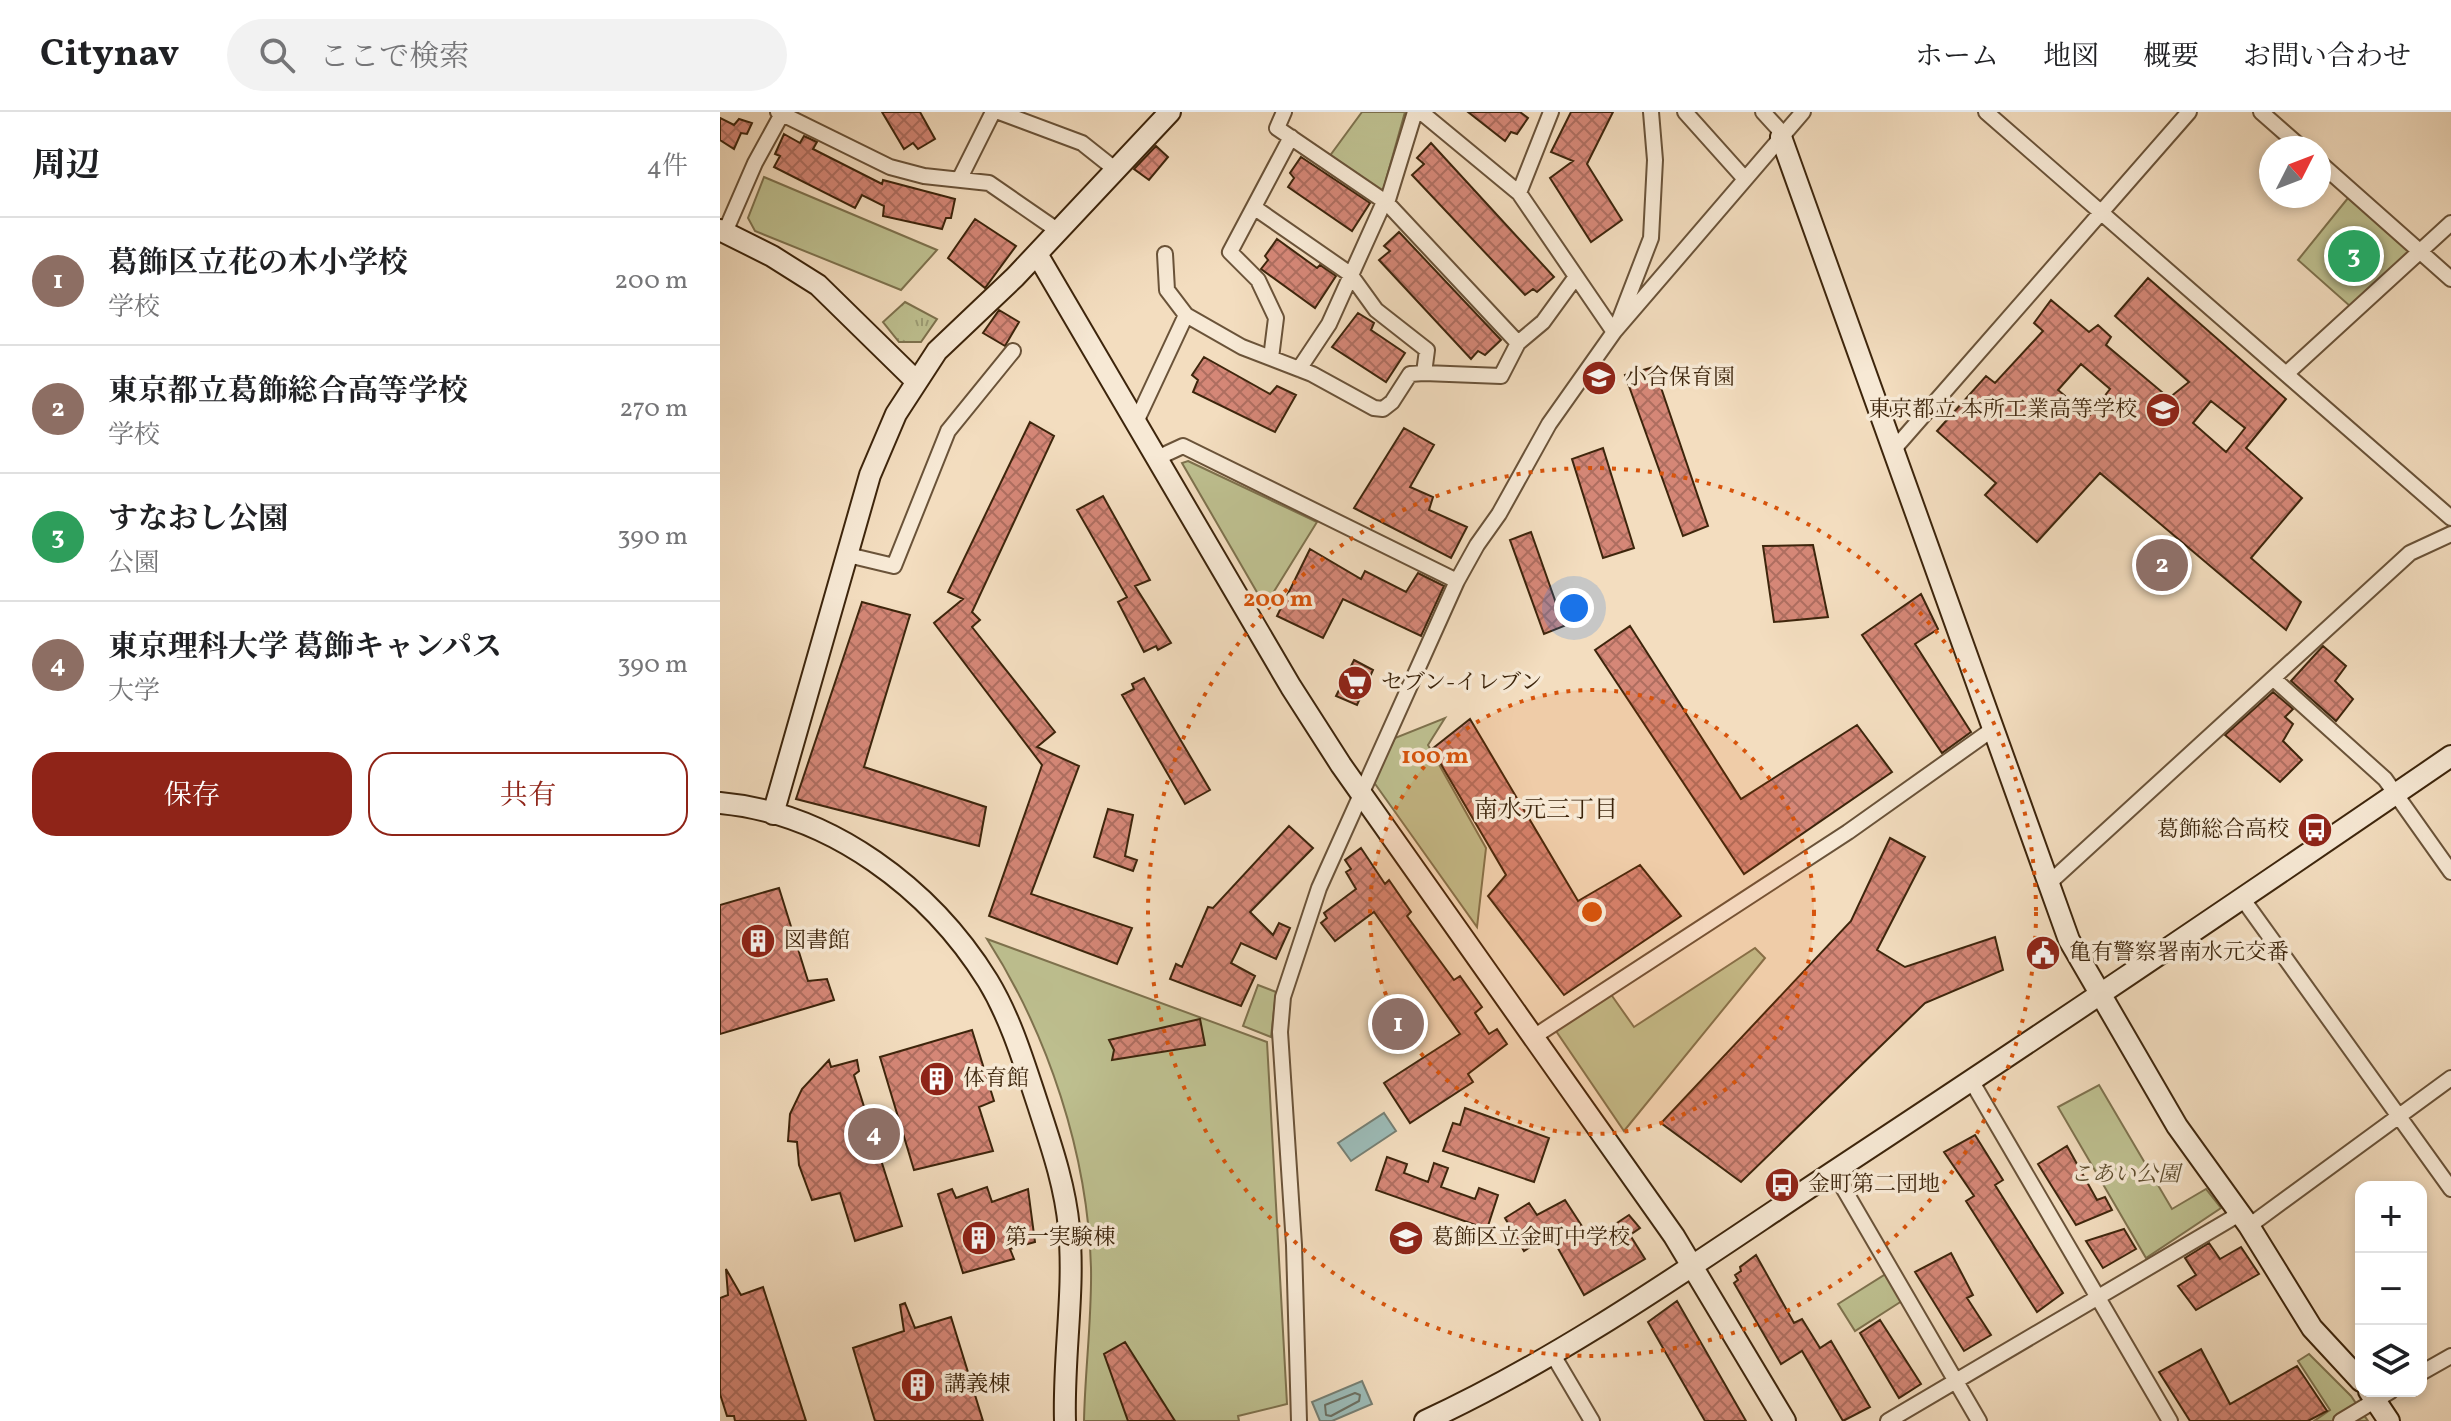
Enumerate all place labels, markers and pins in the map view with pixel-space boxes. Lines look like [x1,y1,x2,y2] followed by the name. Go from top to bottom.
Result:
[2328,226,2380,286] pin: 3
[1580,359,1618,397] school or university icon: 小合保育園
[1625,363,1735,394] place label: 小合保育園
[2144,391,2182,429] school or university icon: 東京都立 本所工業高等学校
[1869,395,2137,426] place label: 東京都立 本所工業高等学校
[2136,535,2188,595] pin: 2
[1336,664,1374,702] supermarket icon: セブン-イレブン
[1381,668,1542,699] place label: セブン-イレブン
[2296,811,2334,849] bus stop icon: 葛飾総合高校
[2157,815,2289,846] place label: 葛飾総合高校
[1578,898,1606,926] centre of rings
[739,922,777,960] building icon: 図書館
[784,926,850,957] place label: 図書館
[2024,934,2062,972] public building icon: 亀有警察署南水元交番
[2069,938,2289,969] place label: 亀有警察署南水元交番
[1372,994,1424,1054] pin: 1
[918,1060,956,1098] building icon: 体育館
[963,1064,1029,1095] place label: 体育館
[848,1104,900,1164] pin: 4
[1763,1166,1801,1204] bus stop icon: 金町第二団地
[1808,1170,1940,1201] place label: 金町第二団地
[960,1219,998,1257] building icon: 第一実験棟
[1387,1219,1425,1257] school or university icon: 葛飾区立金町中学校
[1005,1223,1115,1254] place label: 第一実験棟
[1432,1223,1630,1254] place label: 葛飾区立金町中学校
[899,1366,937,1404] building icon: 講義棟
[944,1370,1010,1401] place label: 講義棟

